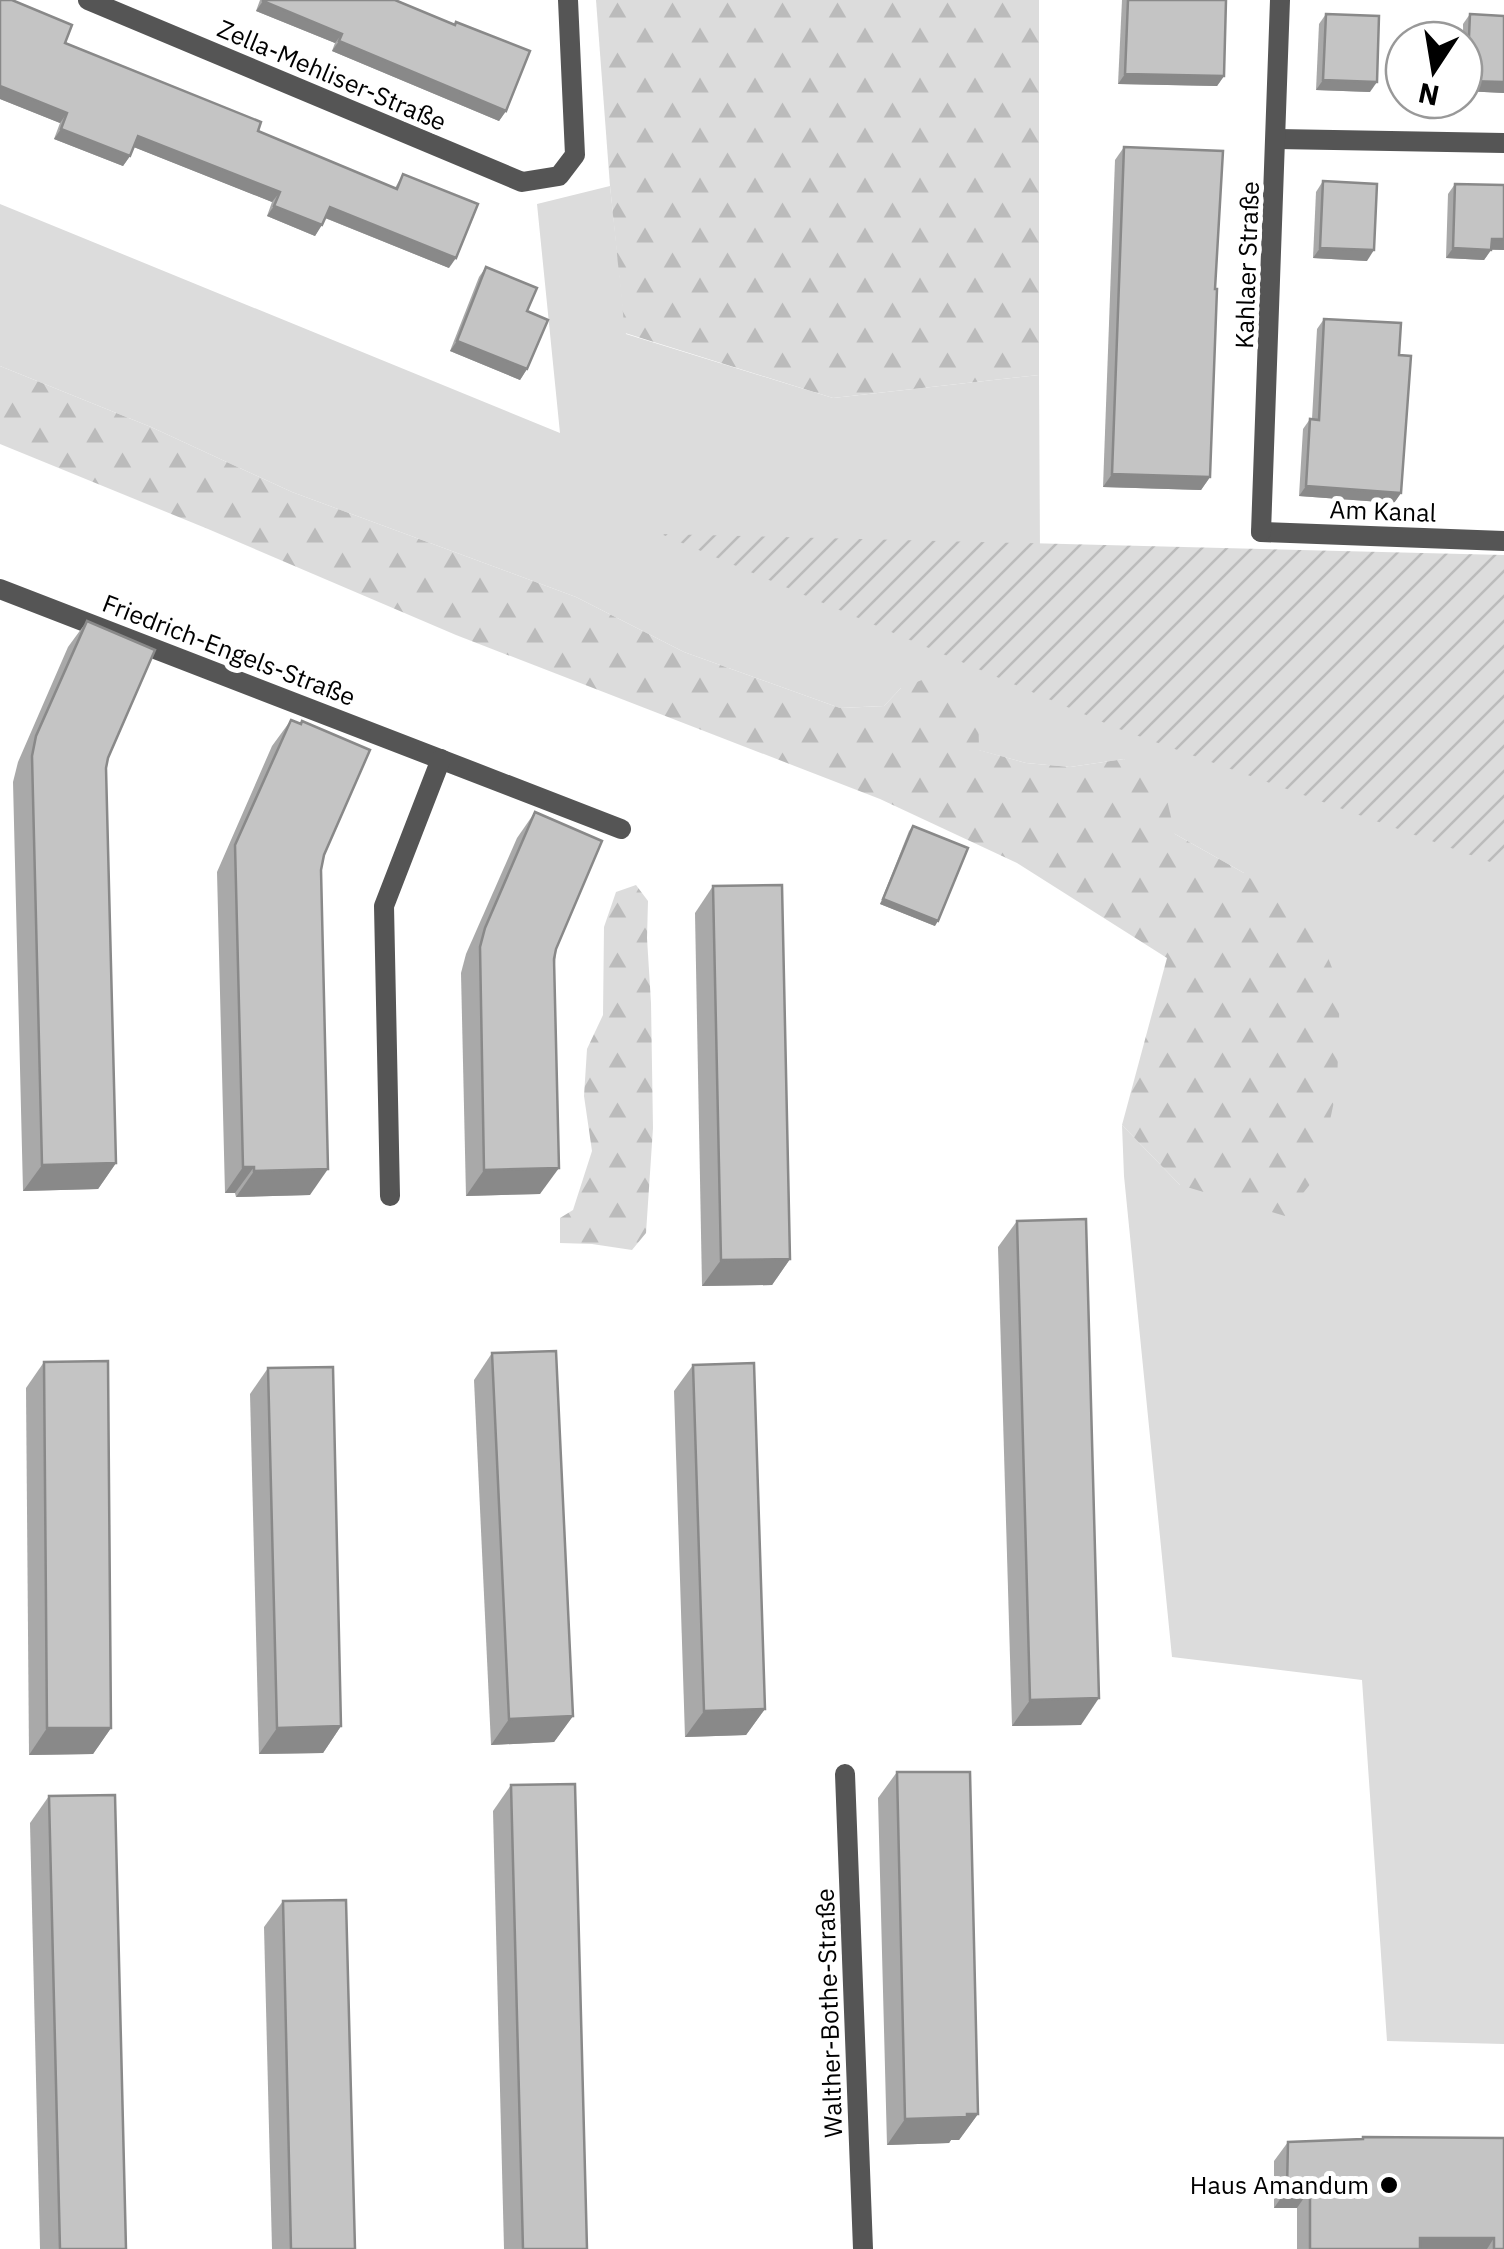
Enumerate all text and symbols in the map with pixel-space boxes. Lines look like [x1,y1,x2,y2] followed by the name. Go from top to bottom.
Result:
[213,11,452,138] street label: Zella-Mehliser-Straße
[1384,20,1484,120] north arrow
[1415,75,1442,115] text: N
[1227,181,1266,349] street label: Kahlaer Straße
[1329,492,1437,529] street label: Am Kanal
[98,586,360,713] street label: Friedrich-Engels-Straße
[808,1888,849,2138] street label: Walther-Bothe-Straße
[1190,2168,1369,2201] place label: Haus Amandum
[1378,2174,1400,2196] marker: Haus Amandum

